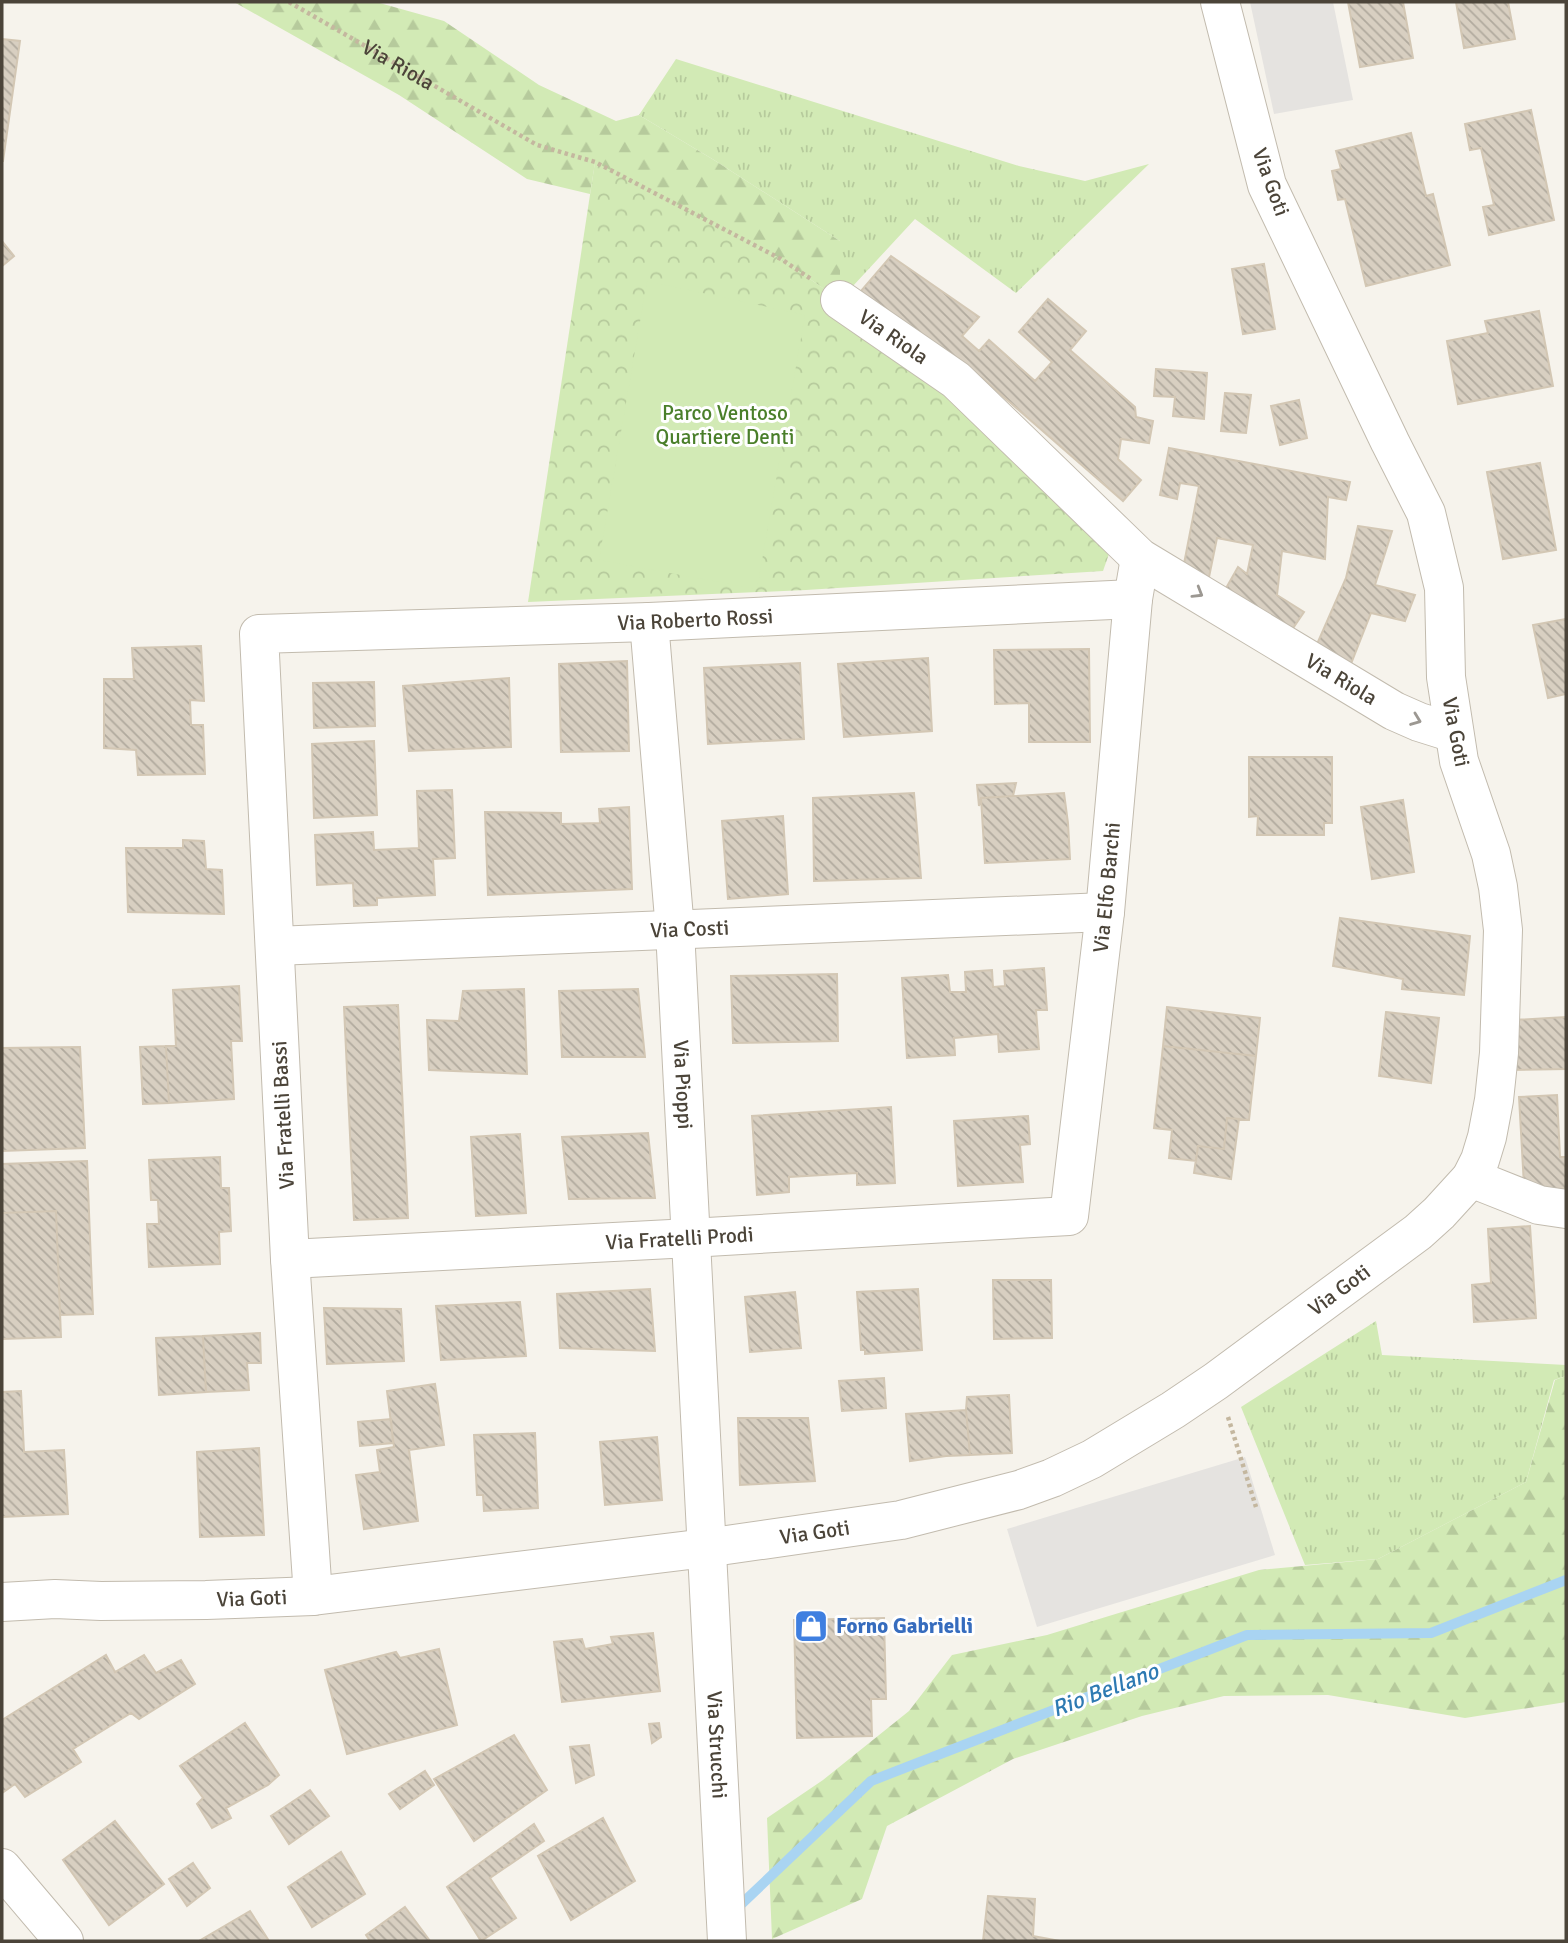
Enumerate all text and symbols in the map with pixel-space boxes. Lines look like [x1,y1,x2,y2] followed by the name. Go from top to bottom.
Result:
[357,34,439,96] street label: Via Riola
[1247,144,1295,220] street label: Via Goti
[854,304,933,370] street label: Via Riola
[656,400,794,450] park label: Parco Ventoso Quartiere Denti
[1191,585,1204,598] one-way arrow
[617,603,774,636] street label: Via Roberto Rossi
[1301,648,1382,711] street label: Via Riola
[1437,695,1475,769] street label: Via Goti
[1409,711,1421,725] one-way arrow
[1087,821,1126,954] street label: Via Elfo Barchi
[650,914,730,944] street label: Via Costi
[668,1039,698,1130] street label: Via Pioppi
[266,1040,300,1190] street label: Via Fratelli Bassi
[605,1221,754,1255] street label: Via Fratelli Prodi
[1303,1259,1375,1321] street label: Via Goti
[778,1515,852,1550] street label: Via Goti
[216,1584,288,1613] street label: Via Goti
[792,1607,830,1645] shop icon: Forno Gabrielli
[836,1613,973,1639] place label: Forno Gabrielli
[1048,1656,1163,1724] water label: Rio Bellano
[701,1690,733,1799] street label: Via Strucchi

